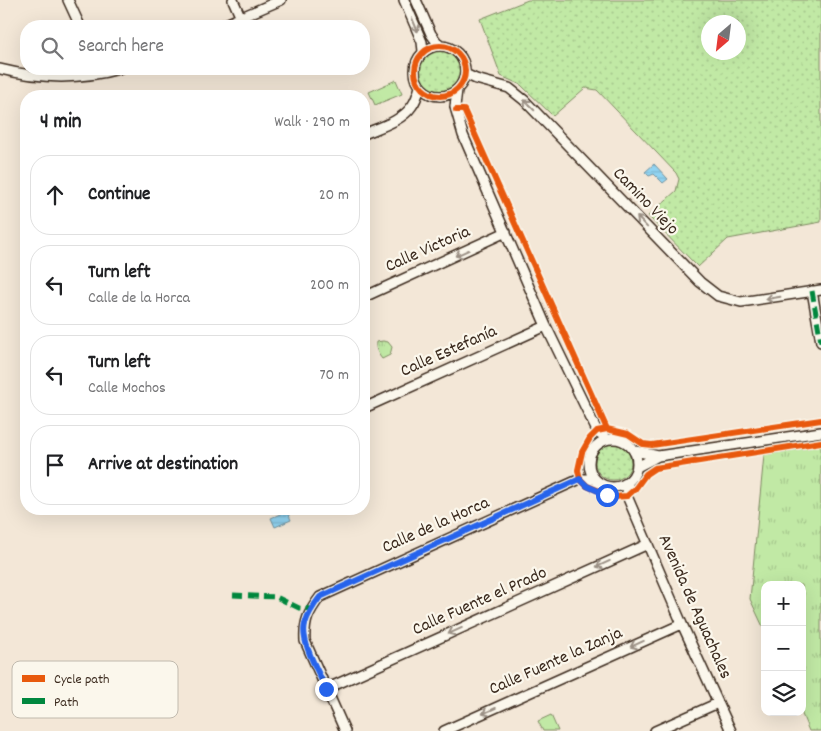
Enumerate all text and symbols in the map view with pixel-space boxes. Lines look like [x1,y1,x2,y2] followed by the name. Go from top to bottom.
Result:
[701,15,746,60] north arrow
[411,17,421,32] one-way arrow
[20,20,370,75] search box
[38,34,66,62] icon: search
[78,34,164,61] text: Search here
[522,99,535,111] one-way arrow
[40,108,82,138] text: 4 min
[274,111,350,134] text: Walk · 290 m
[606,162,684,242] street label: Camino Viejo
[41,181,69,209] icon: ahead
[88,182,150,209] text: Continue
[319,184,349,207] text: 20 m
[636,215,648,228] one-way arrow
[382,220,475,280] street label: Calle Victoria
[455,248,470,258] one-way arrow
[88,260,151,287] text: Turn left
[41,271,69,299] icon: left
[310,274,349,297] text: 200 m
[88,287,190,310] text: Calle de la Horca
[765,293,781,303] one-way arrow
[397,319,502,384] street label: Calle Estefanía
[88,350,151,377] text: Turn left
[41,361,69,389] icon: left
[319,364,349,387] text: 70 m
[88,377,166,400] text: Calle Mochos
[41,451,69,479] icon: arrive
[88,452,238,479] text: Arrive at destination
[596,484,619,507] route start
[378,491,494,561] street label: Calle de la Horca
[651,531,737,683] street label: Avenida de Aguachales
[596,559,611,569] one-way arrow
[409,561,551,643] street label: Calle Fuente el Prado
[761,581,806,716] map controls
[761,581,806,626] button: +
[485,621,627,703] street label: Calle Fuente la Zanja
[448,626,463,636] one-way arrow
[761,626,806,671] button: −
[630,639,645,649] one-way arrow
[12,661,178,718] legend
[54,670,110,690] text: Cycle path
[761,671,806,716] button: layers
[315,678,338,701] route end
[54,693,79,713] text: Path
[482,706,497,716] one-way arrow

